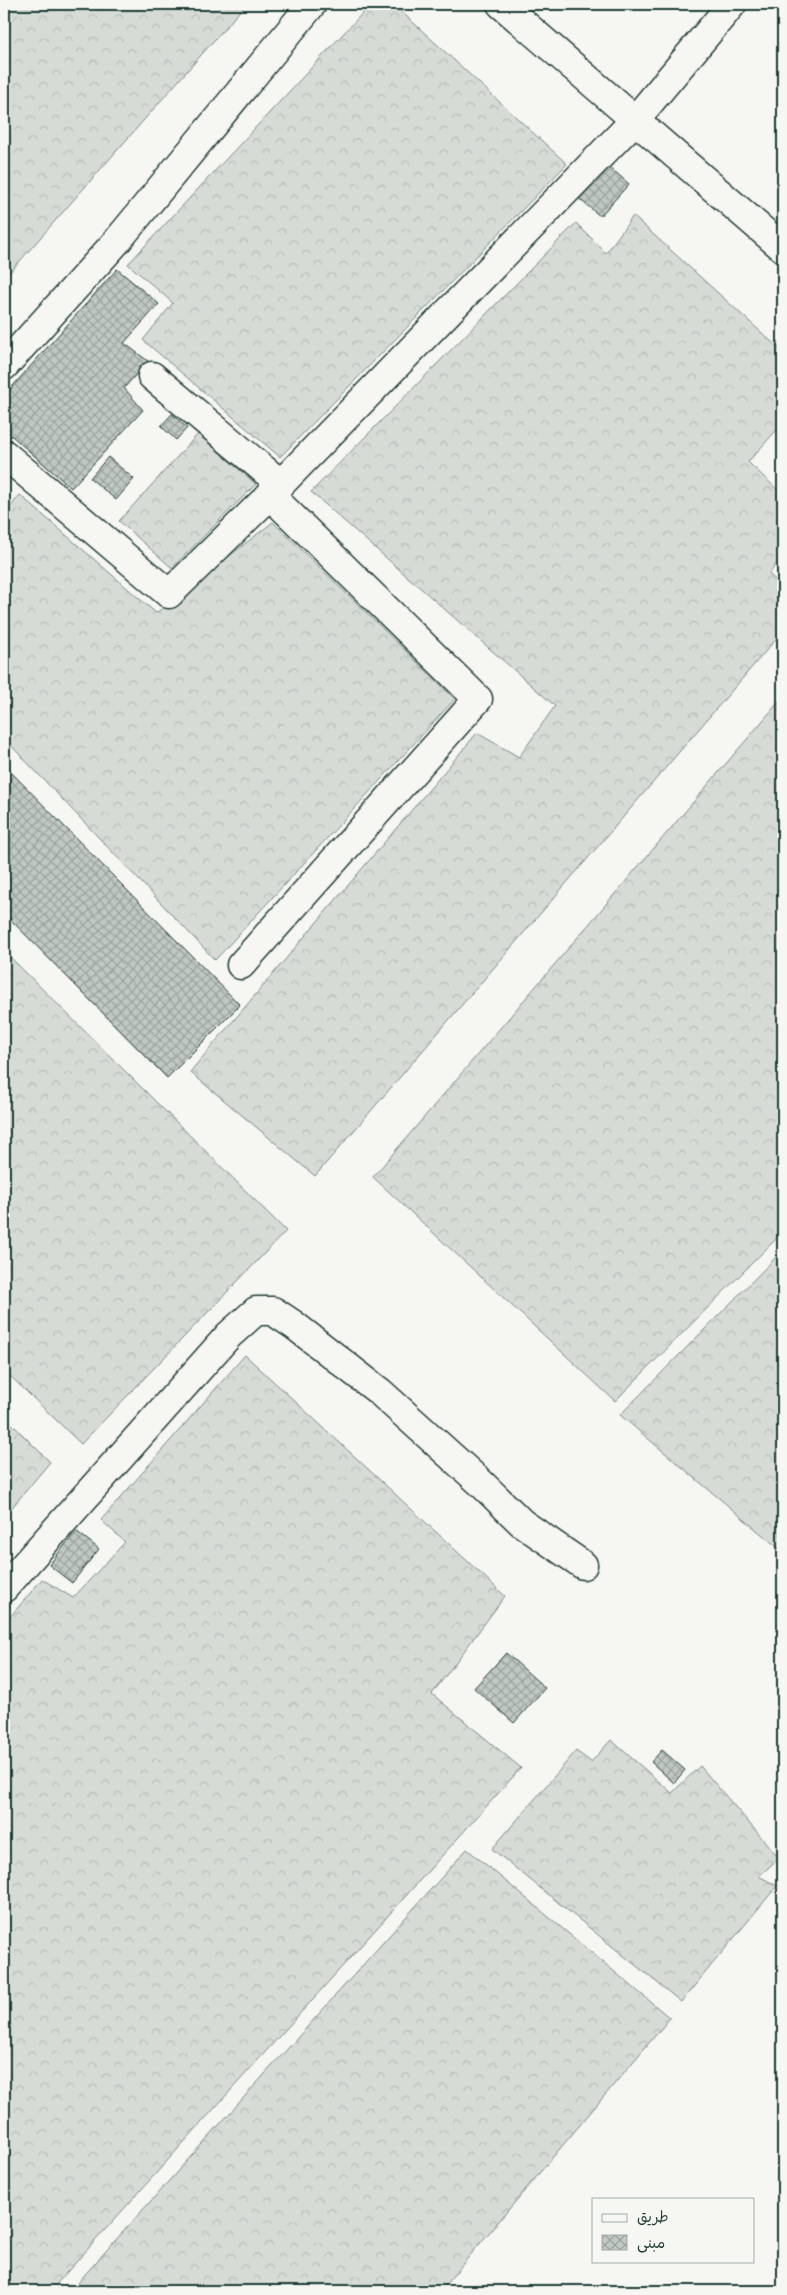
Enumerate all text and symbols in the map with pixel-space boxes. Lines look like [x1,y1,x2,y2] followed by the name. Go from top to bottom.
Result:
[592,2198,754,2262] legend
[637,2208,669,2227] text: طريق
[637,2234,665,2253] text: مبنى

